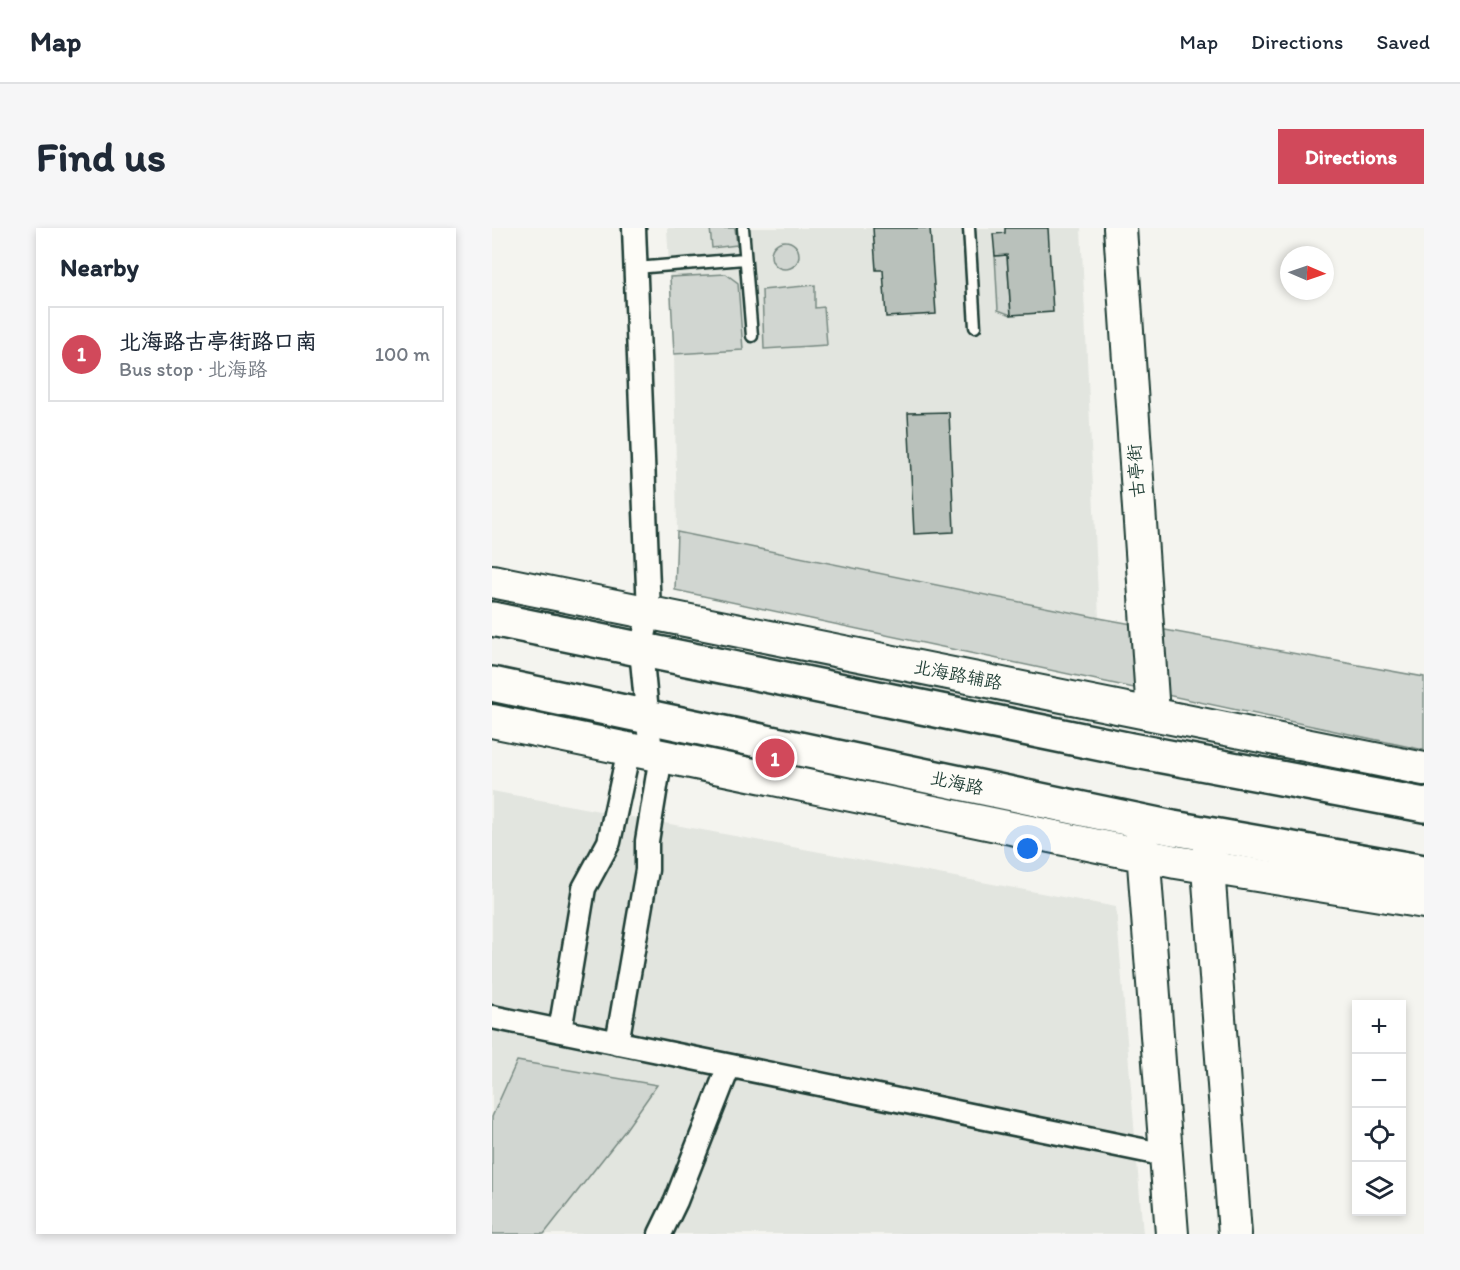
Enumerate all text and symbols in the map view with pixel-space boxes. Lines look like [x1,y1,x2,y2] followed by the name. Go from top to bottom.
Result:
[30,24,81,58] text: Map
[1180,29,1218,54] text: Map
[1251,29,1343,54] text: Directions
[1376,29,1430,54] text: Saved
[1278,129,1424,184] button: Directions
[36,131,166,182] text: Find us
[1280,246,1334,300] north arrow
[60,251,139,283] text: Nearby
[119,328,317,355] text: 北海路古亭街路口南
[77,342,86,366] text: 1
[375,342,430,366] text: 100 m
[119,357,267,381] text: Bus stop · 北海路
[1123,443,1149,499] street label: 古亭街
[912,656,1004,694] street label: 北海路辅路
[756,736,794,780] pin: 1
[928,767,986,799] street label: 北海路
[1013,834,1042,863] your location
[1352,1000,1406,1216] map controls
[1352,1000,1406,1054] button: +
[1352,1054,1406,1108] button: −
[1352,1108,1406,1162] button: locate
[1352,1162,1406,1216] button: layers

